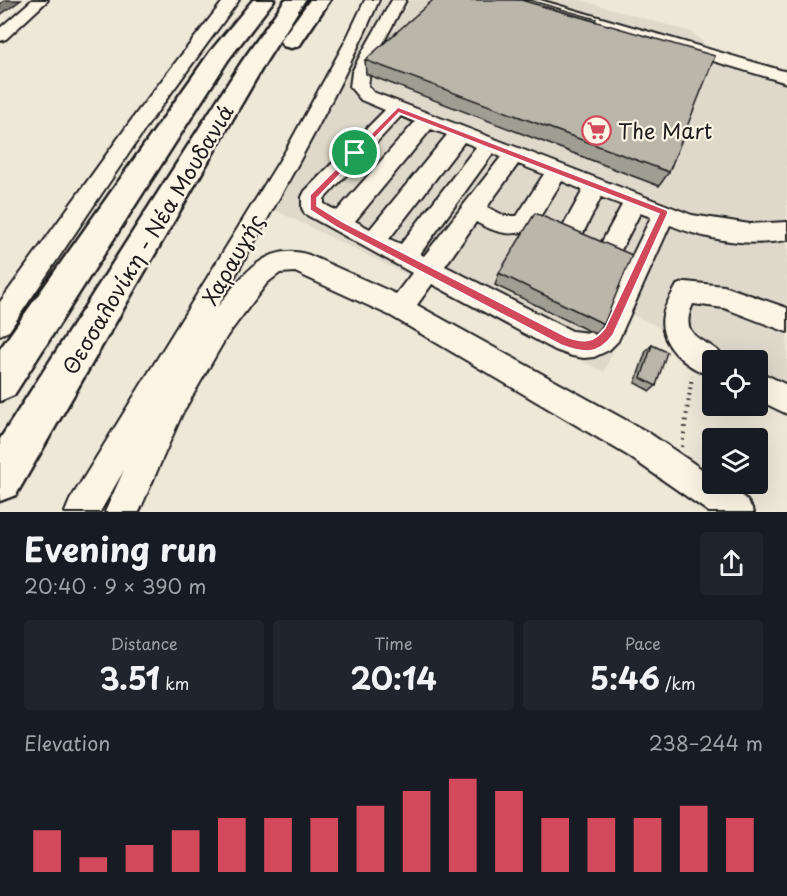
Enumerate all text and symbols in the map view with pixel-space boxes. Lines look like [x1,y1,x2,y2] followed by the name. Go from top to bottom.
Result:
[53,98,241,380] street label: Θεσσαλονίκη - Νέα Μουδανιά
[581,114,613,146] supermarket icon: The Mart
[618,114,712,146] place label: The Mart
[329,127,380,178] pin
[338,136,371,169] icon: arrive
[193,207,271,311] street label: Χαραυγής
[702,350,768,494] map controls
[702,350,768,416] button: locate
[702,428,768,494] button: layers
[24,523,217,573] text: Evening run
[700,532,763,595] button: share
[24,571,206,601] text: 20:40 · 9 × 390 m
[111,631,178,655] text: Distance
[375,631,412,655] text: Time
[625,631,661,655] text: Pace
[99,655,160,700] text: 3.51
[350,655,437,700] text: 20:14
[590,655,660,700] text: 5:46
[160,671,189,695] text: km
[660,671,696,695] text: /km
[24,728,110,758] text: Elevation
[649,728,763,758] text: 238–244 m

